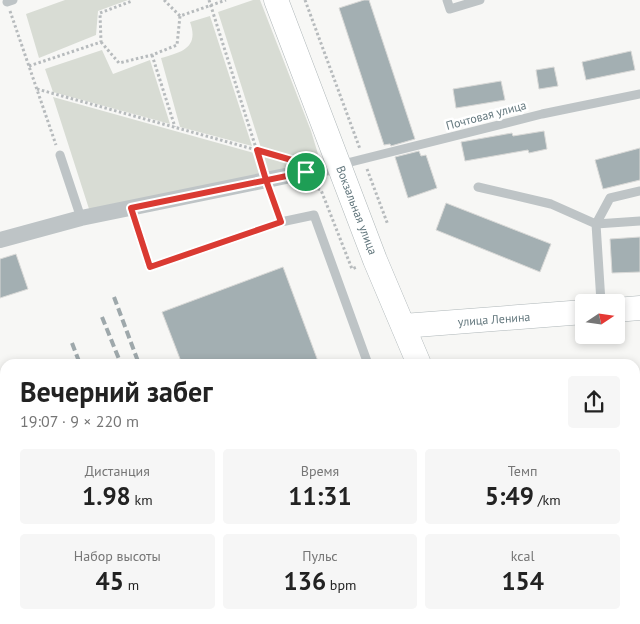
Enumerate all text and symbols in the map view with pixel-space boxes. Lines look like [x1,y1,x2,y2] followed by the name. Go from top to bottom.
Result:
[444,97,528,133] street label: Почтовая улица
[285,151,327,193] pin
[292,158,320,186] icon: arrive
[333,163,381,257] street label: Вокзальная улица
[575,294,625,344] north arrow
[575,294,625,344] map controls
[457,309,531,329] street label: улица Ленина
[20,373,213,410] text: Вечерний забег
[568,376,620,428] button: share
[20,411,139,431] text: 19:07 · 9 × 220 m
[85,462,150,480] text: Дистанция
[301,462,339,480] text: Время
[508,462,537,480] text: Темп
[82,480,131,512] text: 1.98
[288,480,352,512] text: 11:31
[485,480,534,512] text: 5:49
[131,491,153,509] text: km
[534,491,561,509] text: /km
[74,547,161,565] text: Набор высоты
[302,547,338,565] text: Пульс
[511,547,535,565] text: kcal
[96,565,124,597] text: 45
[284,565,326,597] text: 136
[501,565,544,597] text: 154
[124,576,139,594] text: m
[326,576,356,594] text: bpm

